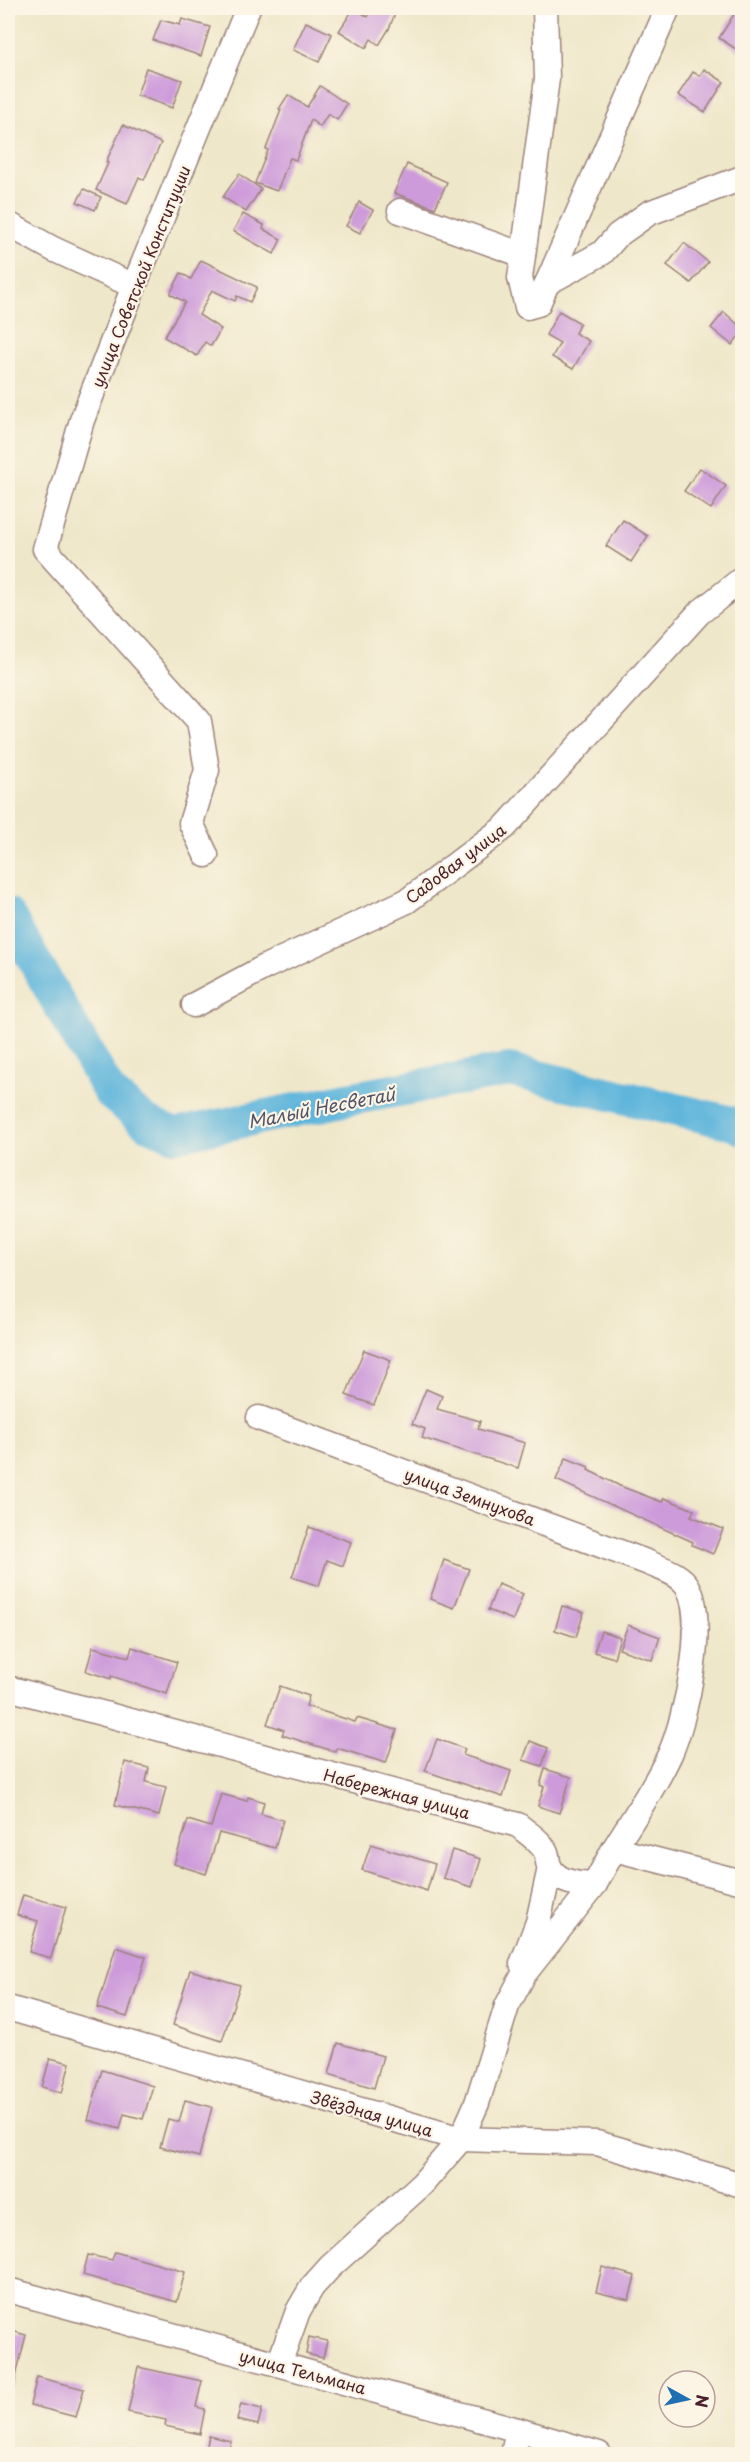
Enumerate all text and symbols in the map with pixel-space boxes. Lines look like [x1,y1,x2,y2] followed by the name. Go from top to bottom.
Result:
[84,161,196,391] street label: улица Советской Конституции
[400,817,510,909] street label: Садовая улица
[245,1079,399,1134] water label: Малый Несветай
[401,1461,539,1531] street label: улица Земнухова
[321,1762,473,1824] street label: Набережная улица
[308,2084,436,2142] street label: Звёздная улица
[237,2343,369,2399] street label: улица Тельмана
[657,2369,717,2429] north arrow
[690,2393,716,2409] text: N

